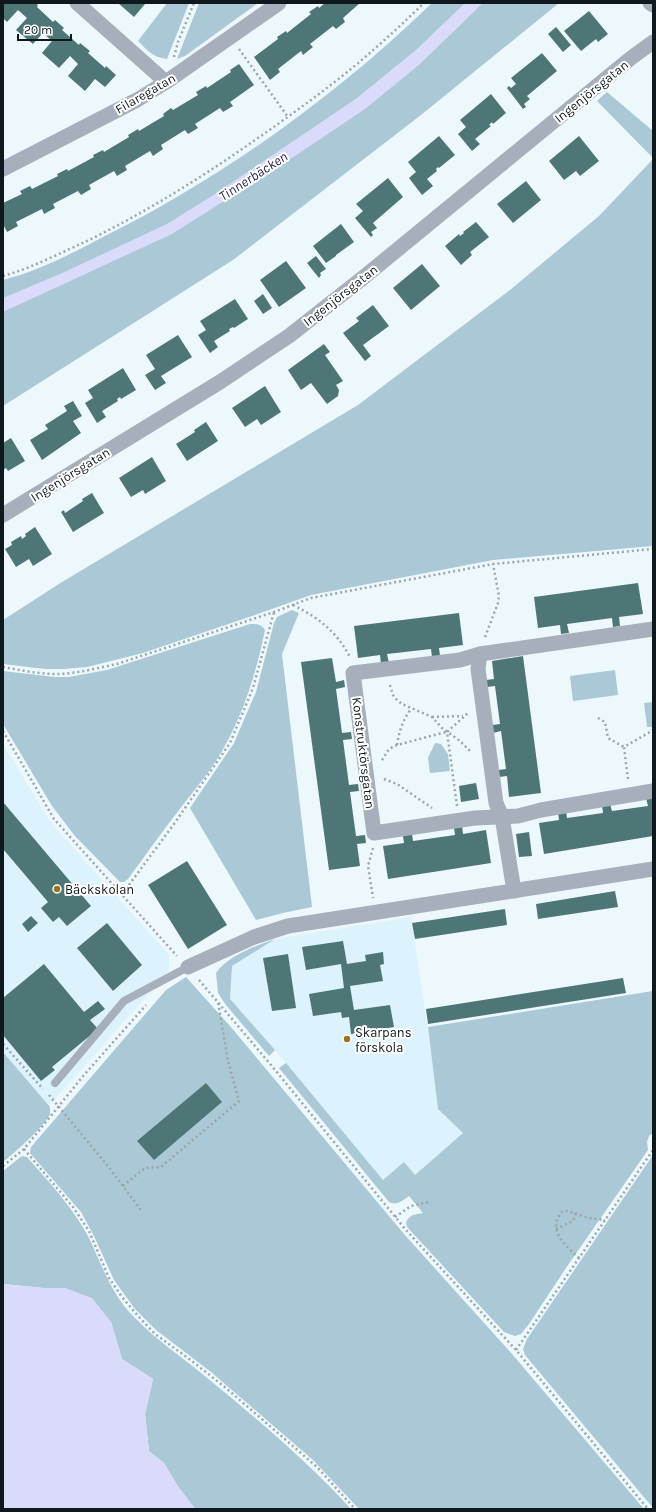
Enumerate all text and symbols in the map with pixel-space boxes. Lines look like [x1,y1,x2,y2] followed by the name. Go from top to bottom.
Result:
[18,16,71,42] scale bar
[24,23,52,37] text: 20 m
[551,57,631,126] street label: Ingenjörsgatan
[112,70,178,117] street label: Filaregatan
[216,148,291,205] water label: Tinnerbäcken
[300,262,381,329] street label: Ingenjörsgatan
[28,444,113,505] street label: Ingenjörsgatan
[349,696,378,810] street label: Konstruktörsgatan
[65,882,134,897] place label: Bäckskolan
[52,884,62,894] marker: Bäckskolan
[355,1025,412,1055] place label: Skarpans förskola
[342,1034,352,1044] marker: Skarpans förskola

